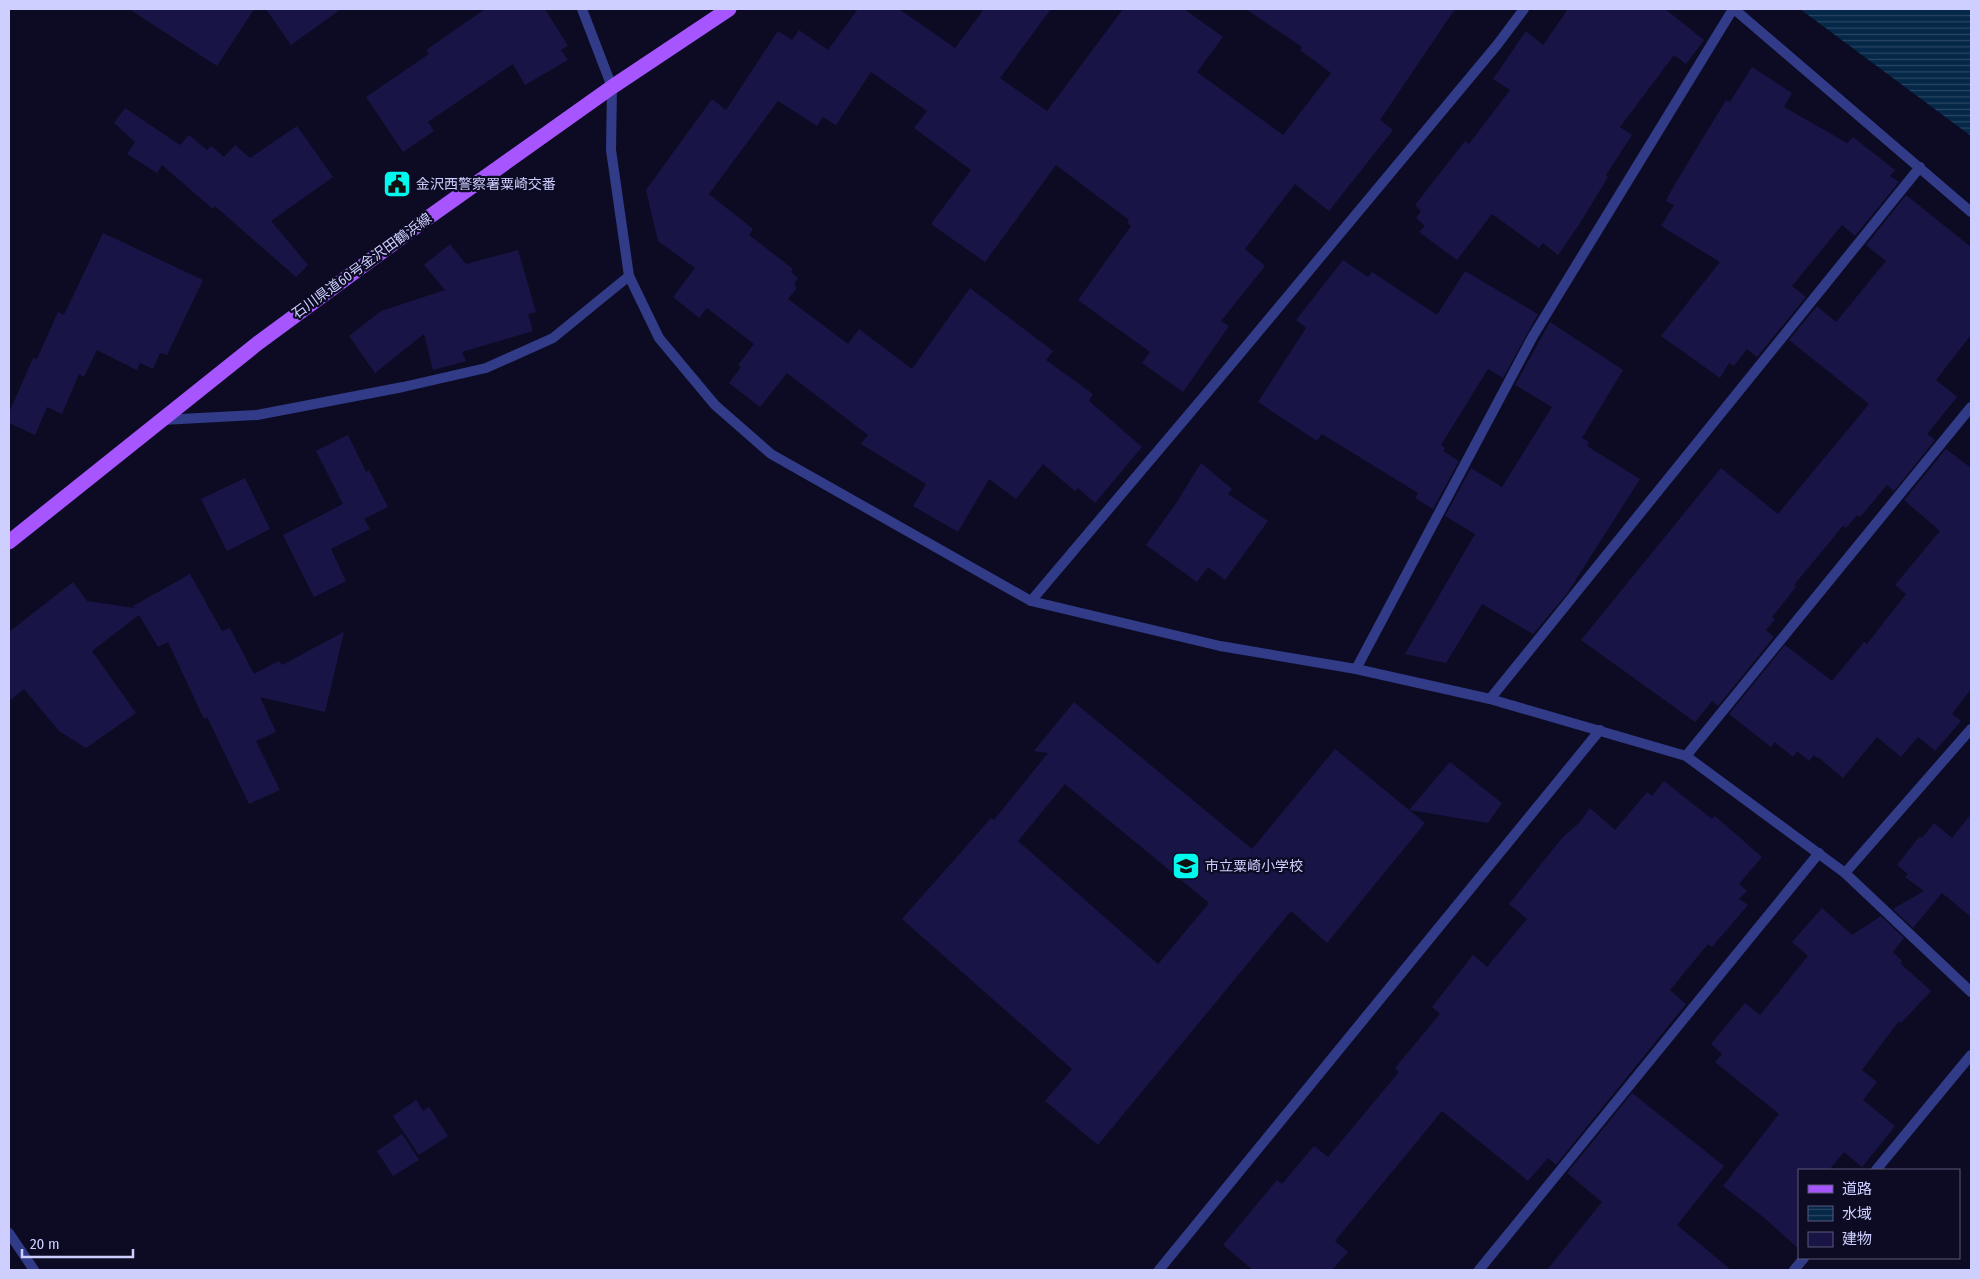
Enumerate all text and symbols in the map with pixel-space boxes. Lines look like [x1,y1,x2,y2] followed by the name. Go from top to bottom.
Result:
[382,169,412,199] public building icon: 金沢西警察署粟崎交番
[416,176,556,193] place label: 金沢西警察署粟崎交番
[289,210,435,322] street label: 石川県道60号金沢田鶴浜線
[1171,851,1201,881] school or university icon: 市立粟崎小学校
[1205,858,1303,875] place label: 市立粟崎小学校
[1798,1169,1960,1259] legend
[1842,1180,1872,1198] text: 道路
[1842,1205,1872,1223] text: 水域
[22,1226,134,1258] scale bar
[1842,1230,1872,1248] text: 建物
[30,1235,60,1253] text: 20 m

